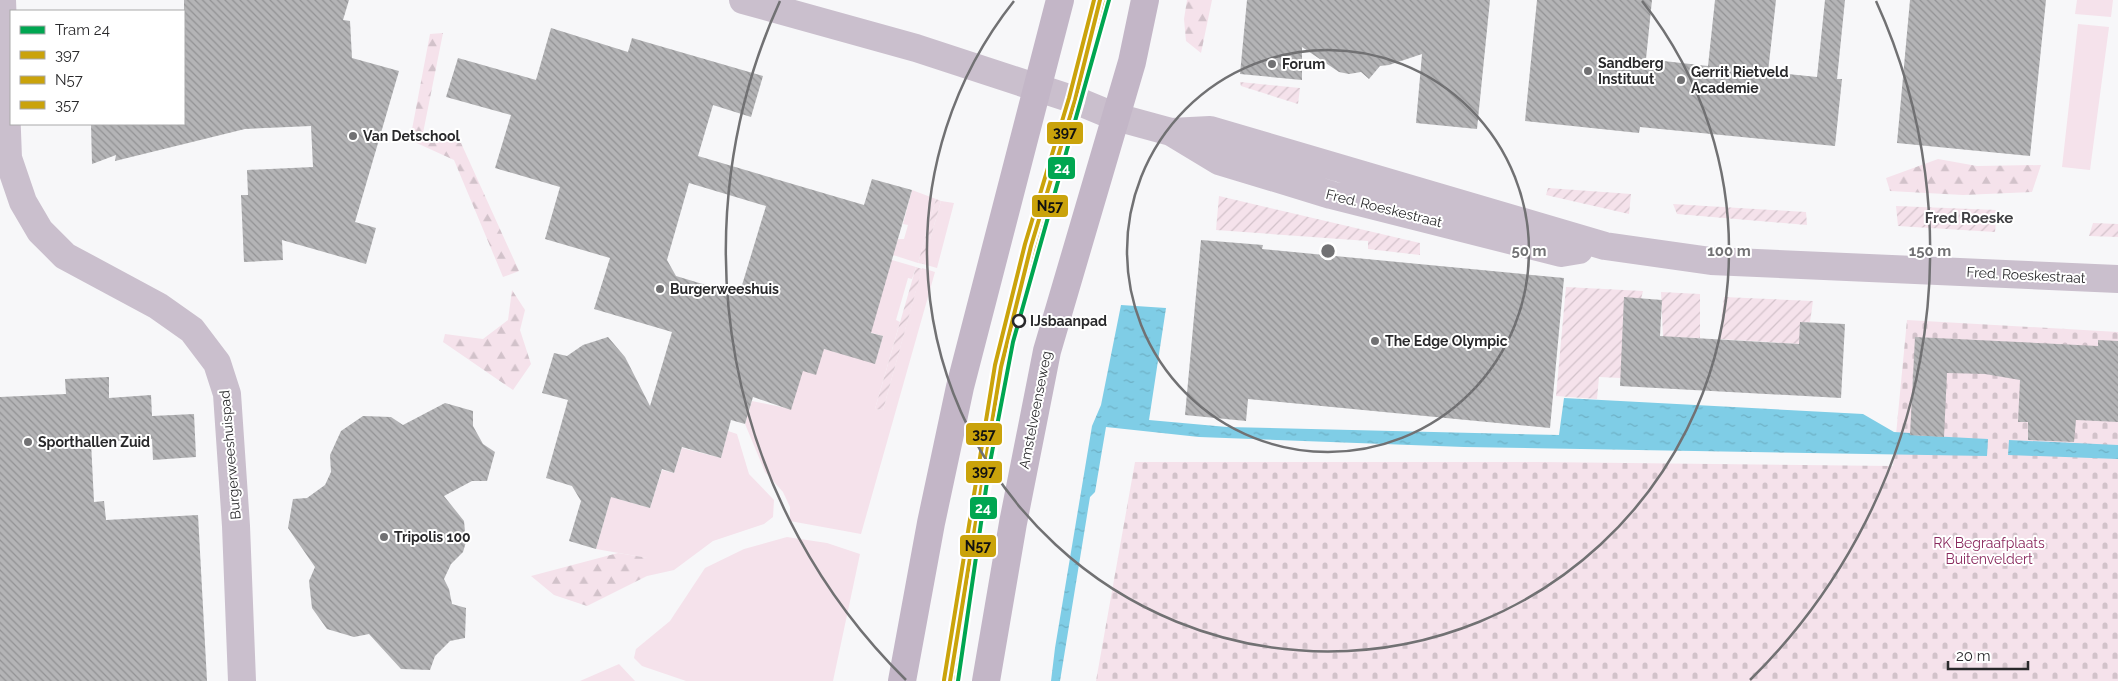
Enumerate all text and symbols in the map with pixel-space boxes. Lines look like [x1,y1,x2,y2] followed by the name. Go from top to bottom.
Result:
[10,10,185,125] legend
[55,21,110,39] text: Tram 24
[55,46,80,64] text: 397
[1598,55,1664,87] place label: Sandberg Instituut
[1282,56,1325,72] place label: Forum
[1266,58,1278,70] marker: Forum
[1691,64,1788,96] place label: Gerrit Rietveld Academie
[1582,65,1594,77] marker: Sandberg Instituut
[55,71,83,89] text: N57
[1675,74,1687,86] marker: Gerrit Rietveld Academie
[55,96,79,114] text: 357
[1046,121,1084,145] line badge: 397
[1053,124,1077,140] text: 397
[363,128,460,144] place label: Van Detschool
[347,130,359,142] marker: Van Detschool
[1047,156,1076,180] line badge: 24
[1054,160,1070,176] text: 24
[1324,186,1444,230] street label: Fred. Roeskestraat
[1031,194,1069,218] line badge: N57
[1037,198,1063,214] text: N57
[1925,209,2013,227] district label: Fred Roeske
[1319,242,1337,260] centre of rings
[1511,242,1547,260] text: 50 m
[1707,242,1751,260] text: 100 m
[1909,242,1951,260] text: 150 m
[1966,264,2086,286] street label: Fred. Roeskestraat
[670,281,779,297] place label: Burgerweeshuis
[654,283,666,295] marker: Burgerweeshuis
[1030,313,1107,329] place label: IJsbaanpad
[1012,314,1026,328] marker: IJsbaanpad
[1385,333,1508,349] place label: The Edge Olympic
[1369,335,1381,347] marker: The Edge Olympic
[1016,350,1054,470] street label: Amstelveenseweg
[216,390,244,520] street label: Burgerweeshuispad
[965,422,1003,446] line badge: 357
[972,426,996,442] text: 357
[38,434,150,450] place label: Sporthallen Zuid
[22,436,34,448] marker: Sporthallen Zuid
[965,460,1003,484] line badge: 397
[972,463,996,479] text: 397
[969,496,998,520] line badge: 24
[975,500,991,516] text: 24
[394,529,471,545] place label: Tripolis 100
[378,531,390,543] marker: Tripolis 100
[959,534,997,558] line badge: N57
[1933,535,2045,567] park label: RK Begraafplaats Buitenveldert
[965,538,991,554] text: N57
[1948,638,2028,670] scale bar
[1956,647,1991,665] text: 20 m

